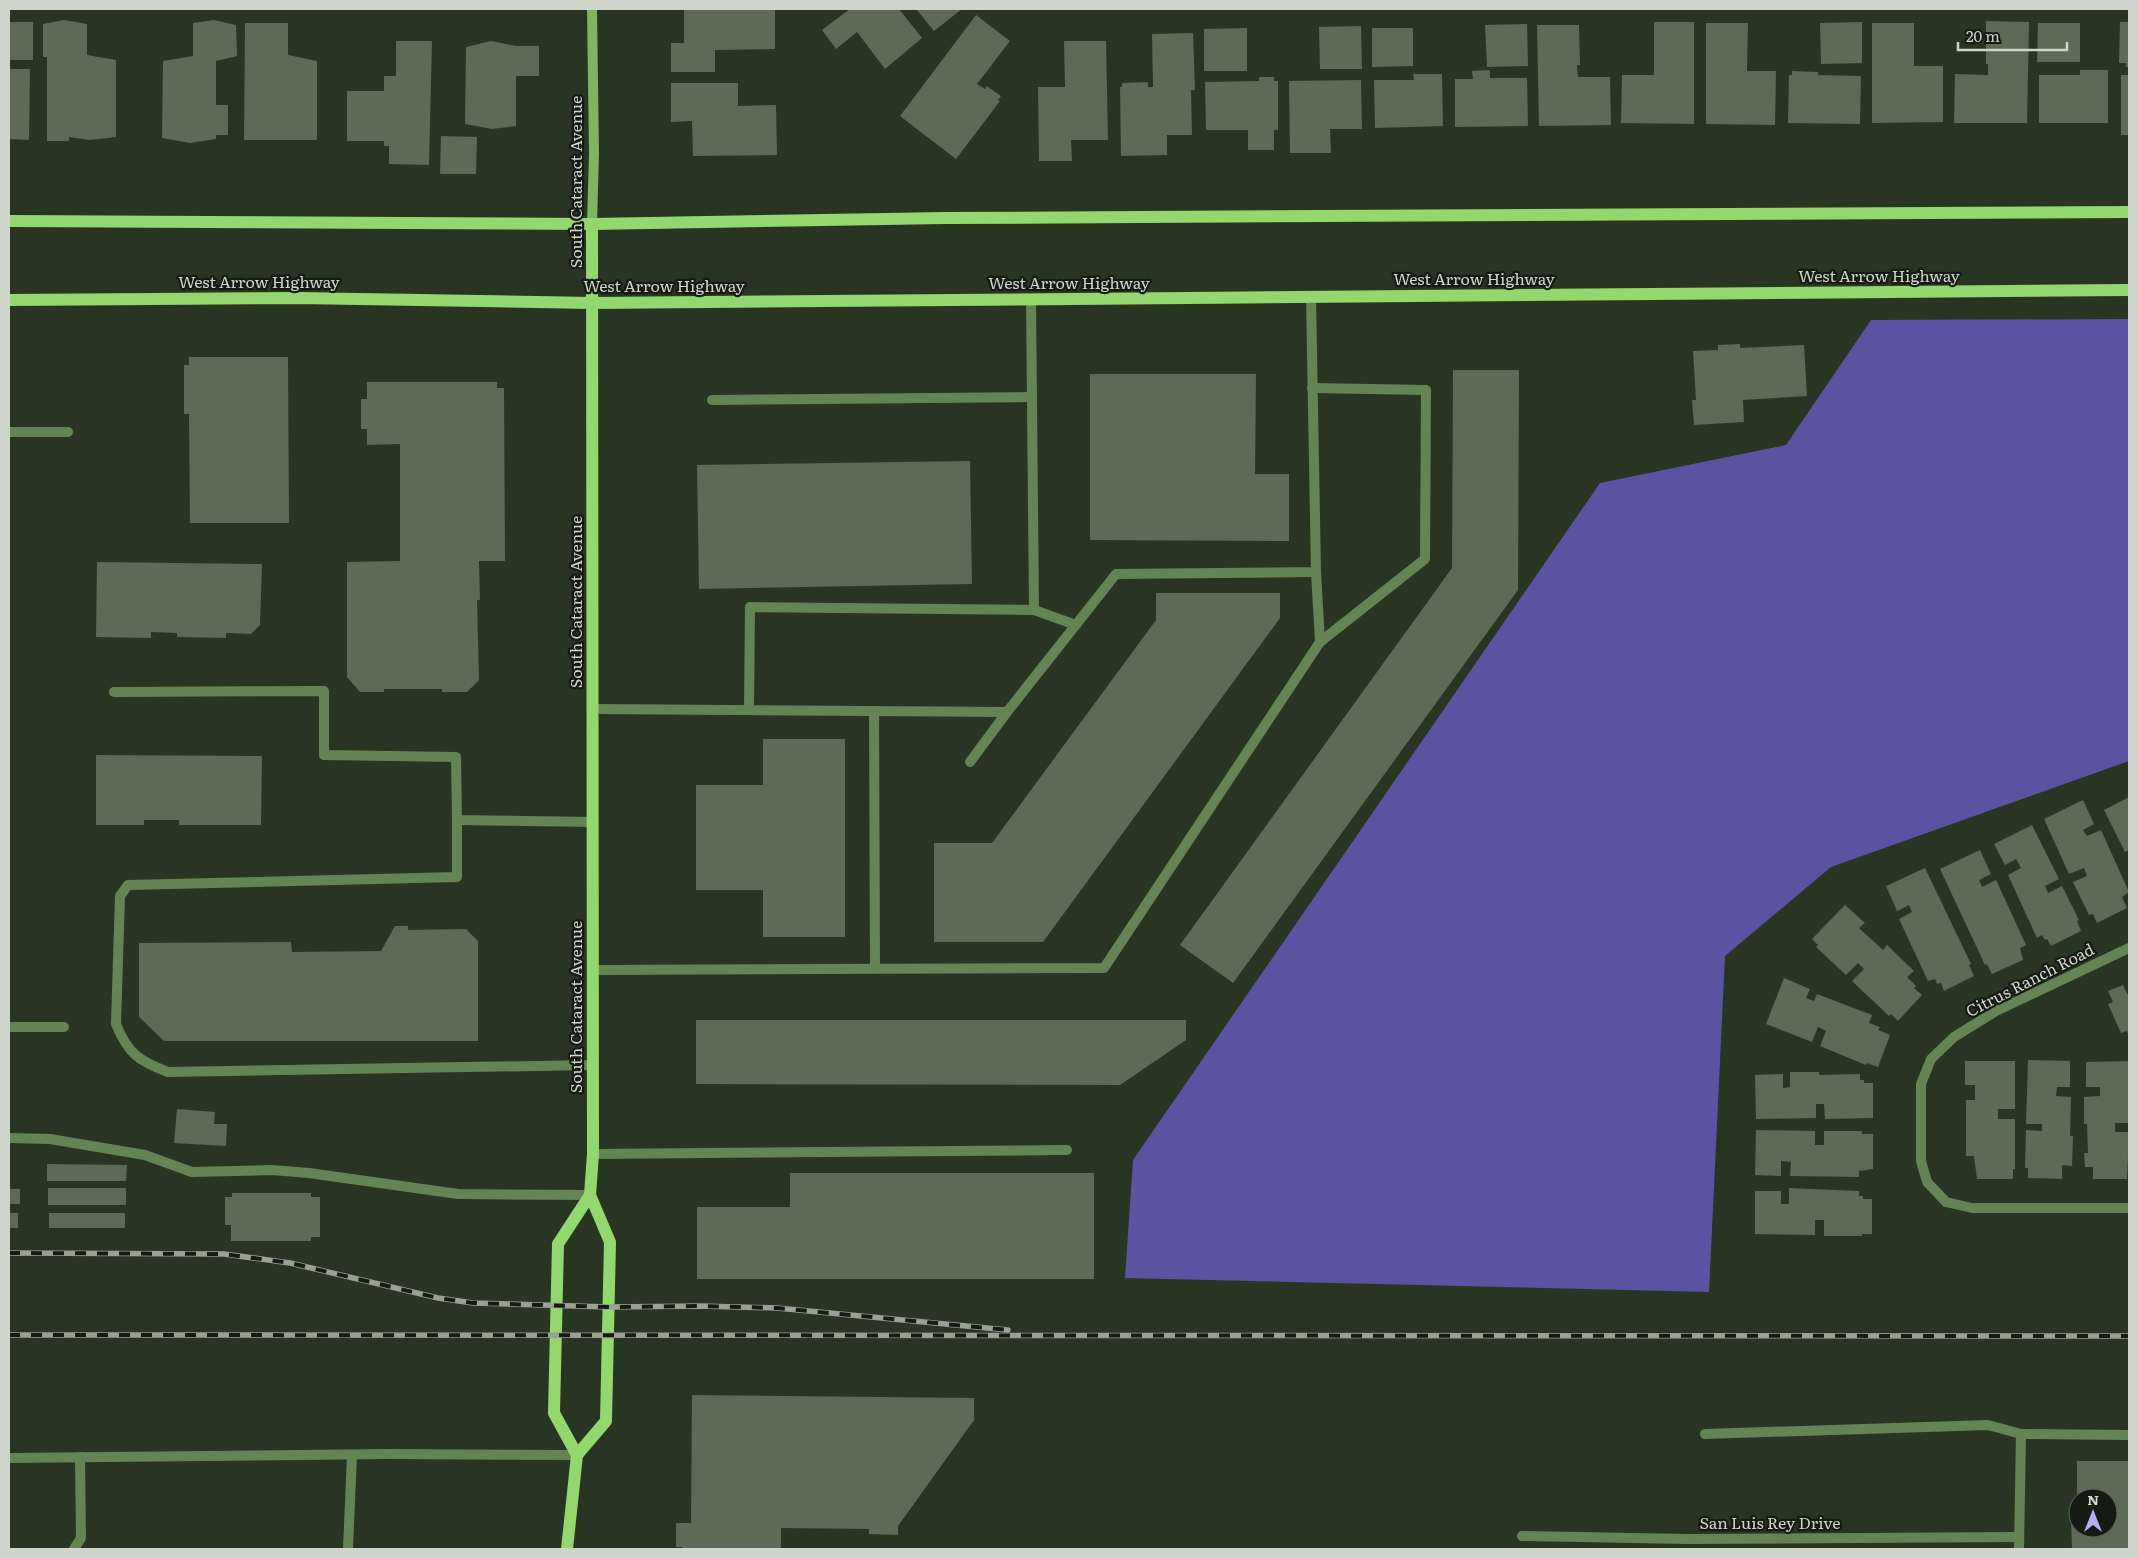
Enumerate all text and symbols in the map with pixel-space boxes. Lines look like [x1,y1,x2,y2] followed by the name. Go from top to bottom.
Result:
[1958,20,2067,52] scale bar
[1966,24,2000,47] text: 20 m
[563,96,587,268] street label: South Cataract Avenue
[1798,263,1961,287] street label: West Arrow Highway
[1393,266,1556,290] street label: West Arrow Highway
[178,269,341,293] street label: West Arrow Highway
[988,270,1151,294] street label: West Arrow Highway
[583,273,746,297] street label: West Arrow Highway
[563,516,587,688] street label: South Cataract Avenue
[563,921,587,1093] street label: South Cataract Avenue
[1961,936,2098,1022] street label: Citrus Ranch Road
[2068,1488,2118,1538] north arrow
[2087,1489,2099,1509] text: N
[1699,1510,1841,1534] street label: San Luis Rey Drive

